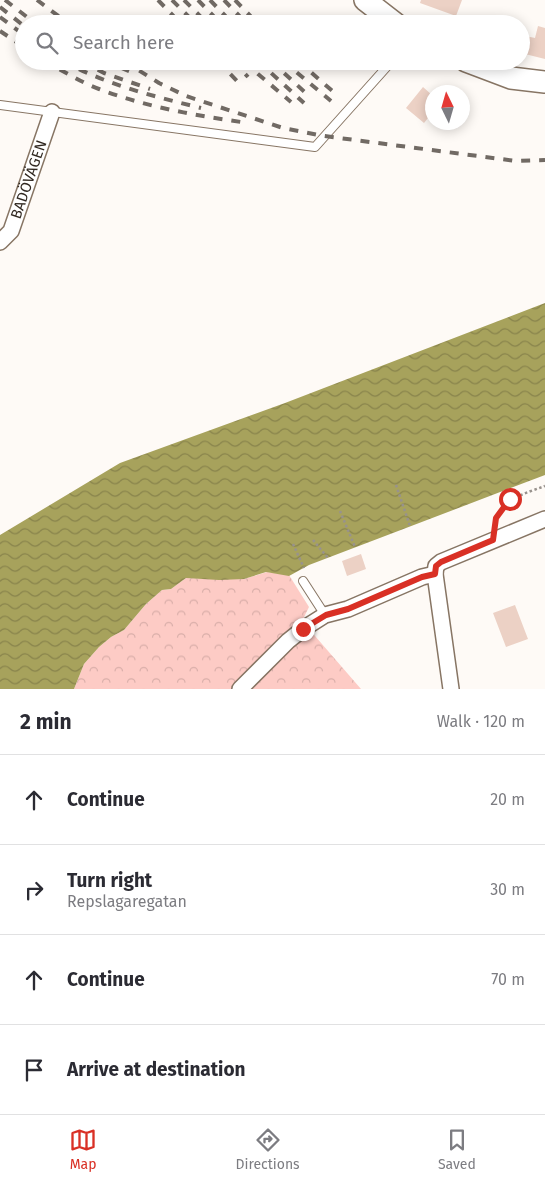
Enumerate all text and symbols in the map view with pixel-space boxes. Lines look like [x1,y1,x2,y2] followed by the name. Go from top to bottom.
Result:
[15,15,530,70] search box
[33,29,61,57] icon: search
[73,31,174,54] text: Search here
[425,85,470,130] north arrow
[7,138,51,221] street label: BADÖVÄGEN
[499,488,522,511] route start
[292,618,315,641] route end
[20,709,72,735] text: 2 min
[437,712,525,731] text: Walk · 120 m
[20,786,48,814] icon: ahead
[67,788,145,811] text: Continue
[490,790,525,809] text: 20 m
[67,869,152,892] text: Turn right
[20,876,48,904] icon: right
[490,880,525,899] text: 30 m
[67,892,187,911] text: Repslagaregatan
[20,966,48,994] icon: ahead
[67,968,145,991] text: Continue
[491,970,525,989] text: 70 m
[20,1056,48,1084] icon: arrive
[67,1058,246,1081] text: Arrive at destination
[69,1126,97,1173] tab: Map
[235,1126,300,1173] tab: Directions
[438,1126,476,1173] tab: Saved

